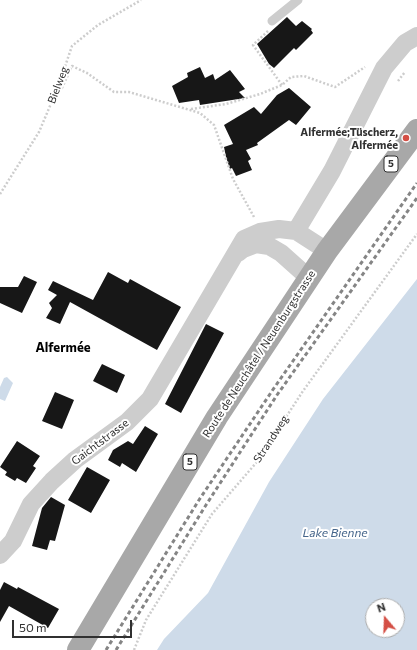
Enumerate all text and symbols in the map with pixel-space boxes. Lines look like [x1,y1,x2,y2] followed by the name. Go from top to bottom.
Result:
[45,64,71,106] street label: Bielweg
[300,125,398,151] place label: Alfermée;Tüscherz, Alfermée
[401,133,411,143] marker: Alfermée;Tüscherz, Alfermée
[384,156,398,172] road number: 5
[200,268,318,440] street label: Route de Neuchâtel / Neuenburgstrasse
[35,340,91,356] district label: Alfermée
[251,413,291,465] street label: Strandweg
[69,416,131,468] street label: Gaichtstrasse
[183,454,197,470] road number: 5
[302,526,368,540] water label: Lake Bienne
[365,598,405,638] north arrow
[375,600,387,615] text: N
[14,612,134,638] scale bar
[19,620,47,634] text: 50 m

